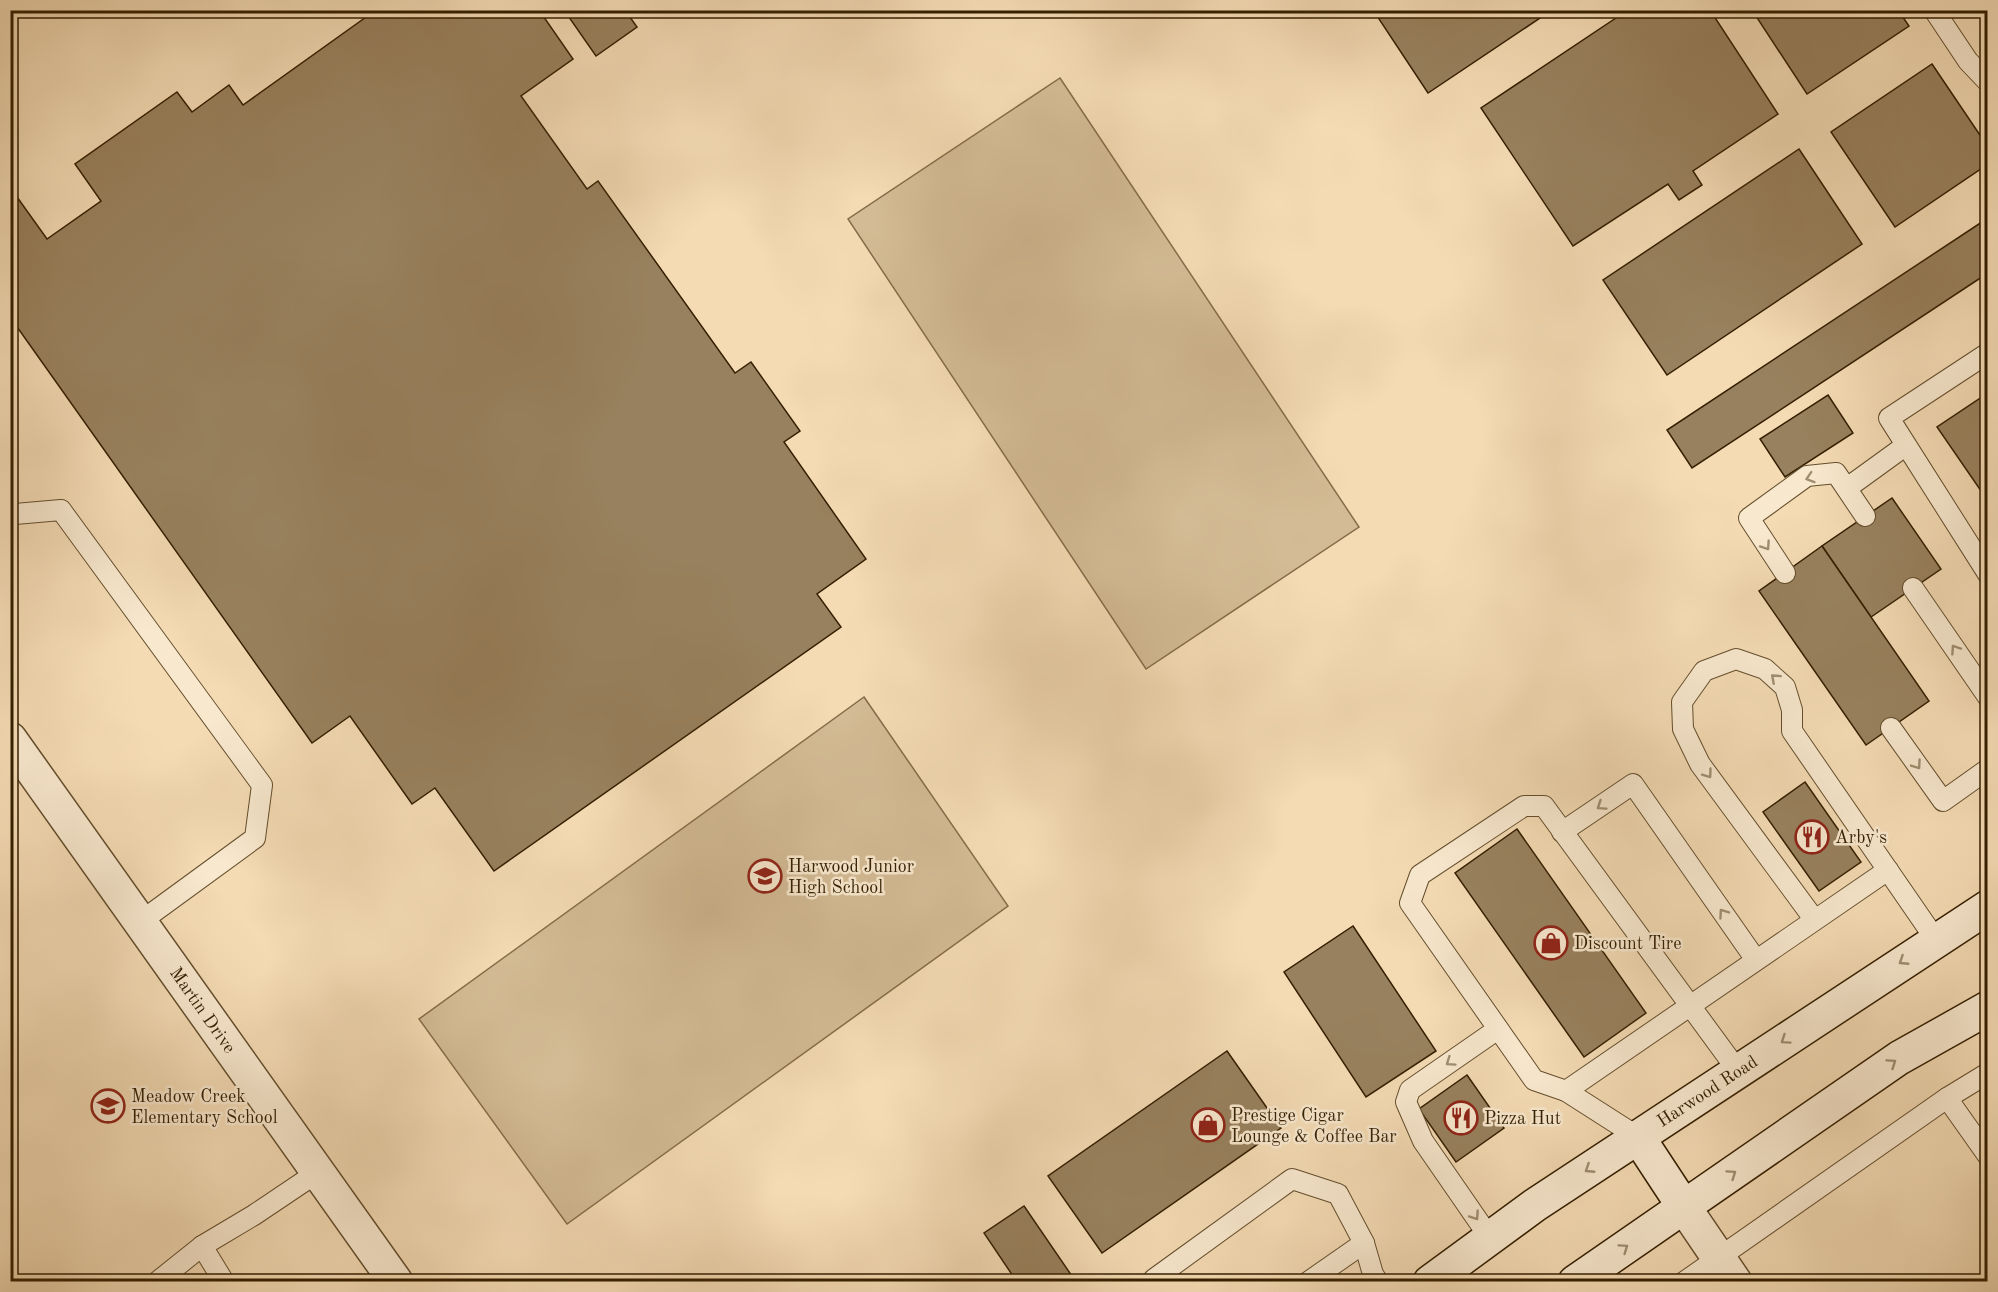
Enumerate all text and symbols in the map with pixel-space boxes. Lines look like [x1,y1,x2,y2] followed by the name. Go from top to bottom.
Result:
[1805,471,1815,483] one-way arrow
[1759,539,1770,550] one-way arrow
[1951,644,1962,655] one-way arrow
[1771,674,1782,685] one-way arrow
[1910,758,1921,769] one-way arrow
[1701,768,1712,779] one-way arrow
[1597,799,1608,810] one-way arrow
[1794,819,1830,855] restaurant icon: Arby's
[1835,829,1887,847] place label: Arby's
[747,858,783,894] school or university icon: Harwood Junior High School
[788,858,915,897] place label: Harwood Junior High School
[1719,908,1730,919] one-way arrow
[1533,925,1569,961] shop icon: Discount Tire
[1574,935,1682,953] place label: Discount Tire
[1899,954,1909,966] one-way arrow
[166,964,238,1057] street label: Martin Drive
[1781,1033,1792,1044] one-way arrow
[1654,1053,1761,1131] street label: Harwood Road
[1446,1055,1457,1066] one-way arrow
[1885,1059,1896,1070] one-way arrow
[90,1088,126,1124] school or university icon: Meadow Creek Elementary School
[131,1088,278,1127] place label: Meadow Creek Elementary School
[1443,1100,1479,1136] restaurant icon: Pizza Hut
[1190,1107,1226,1143] shop icon: Prestige Cigar Lounge & Coffee Bar
[1231,1107,1397,1146] place label: Prestige Cigar Lounge & Coffee Bar
[1484,1110,1561,1128] place label: Pizza Hut
[1585,1162,1596,1173] one-way arrow
[1725,1170,1736,1181] one-way arrow
[1468,1209,1479,1220] one-way arrow
[1617,1244,1628,1255] one-way arrow

